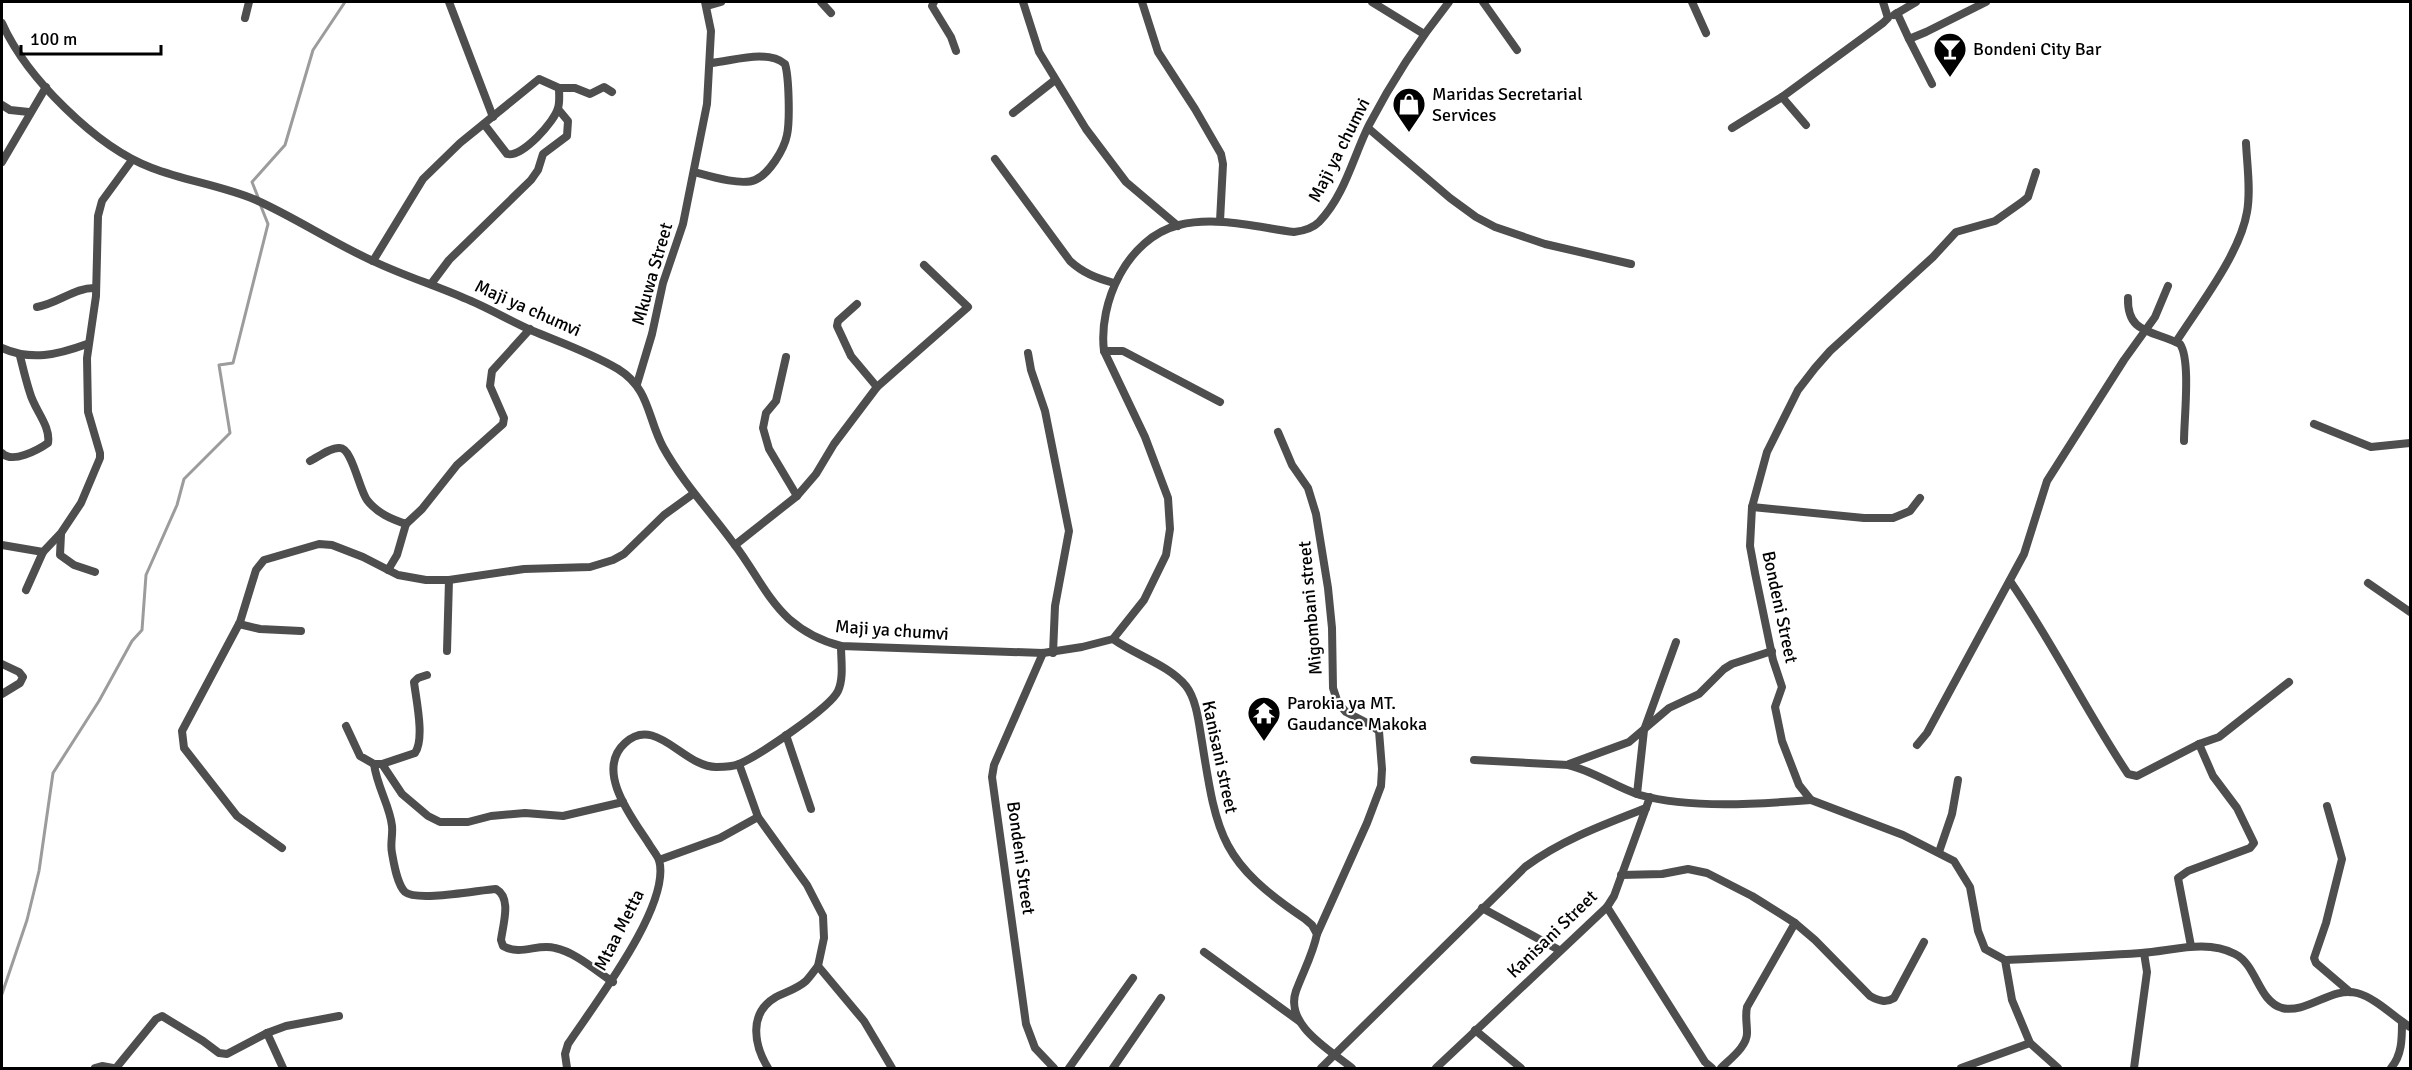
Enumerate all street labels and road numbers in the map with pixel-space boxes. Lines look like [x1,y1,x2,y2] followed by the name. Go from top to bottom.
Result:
[1303,94,1375,206] street label: Maji ya chumvi
[627,220,677,328] street label: Mkuwa Street
[472,275,584,341] street label: Maji ya chumvi
[1293,540,1327,676] street label: Migombani street
[1757,549,1803,665] street label: Bondeni Street
[834,615,950,645] street label: Maji ya chumvi
[1197,698,1243,816] street label: Kanisani street
[1002,800,1040,916] street label: Bondeni Street
[1502,885,1602,983] street label: Kanisani Street
[589,886,649,974] street label: Mtaa Metta

